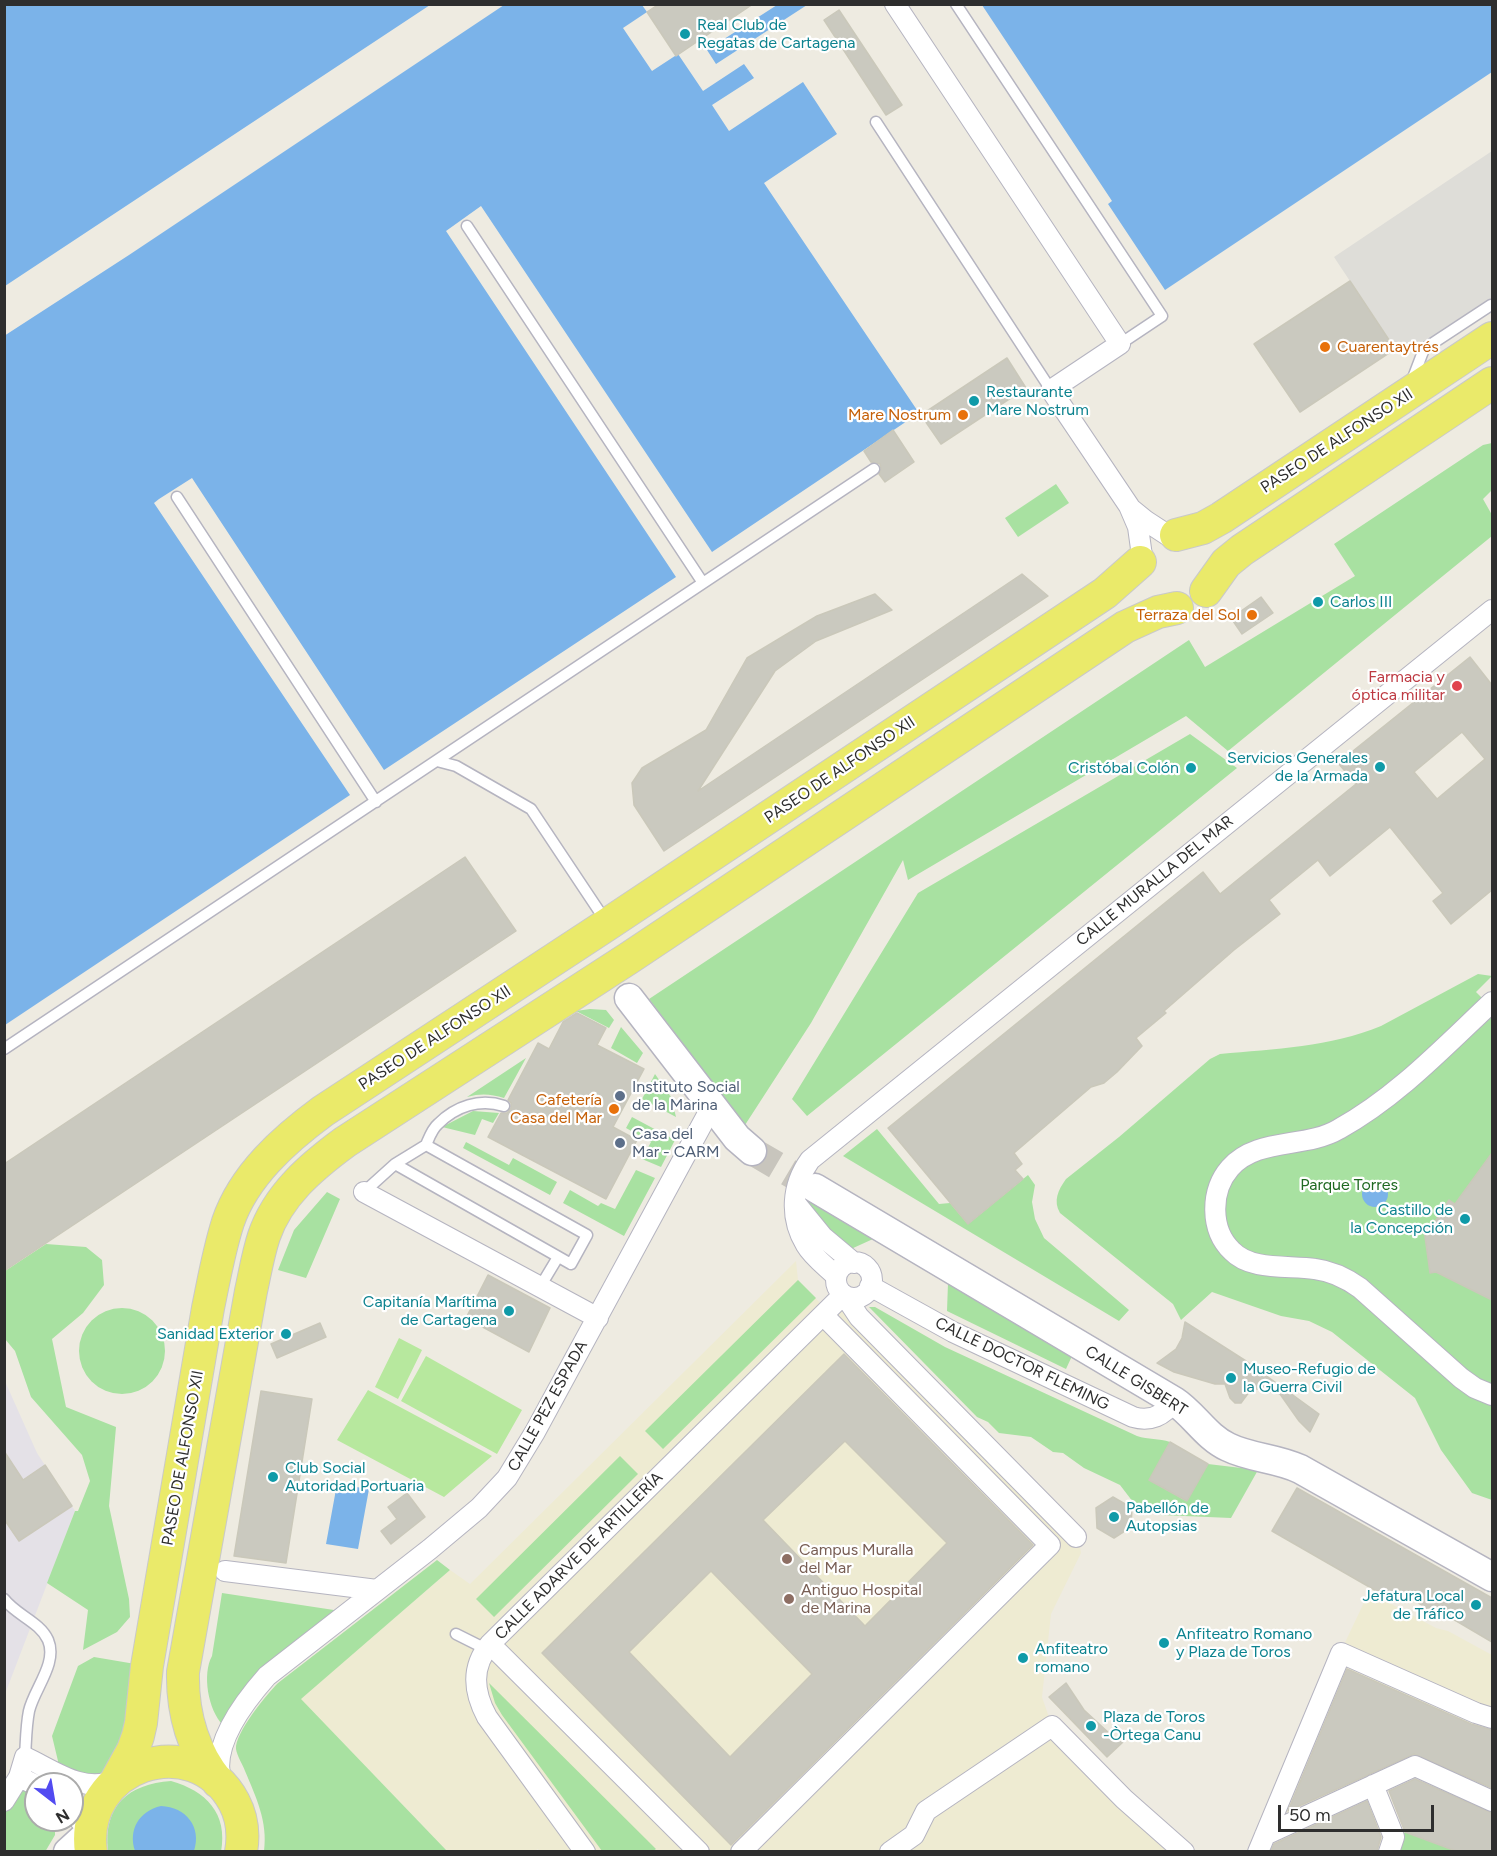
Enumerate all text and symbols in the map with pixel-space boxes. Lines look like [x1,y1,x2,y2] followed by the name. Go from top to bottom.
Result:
[697,15,855,53] place label: Real Club de Regatas de Cartagena
[678,27,692,41] marker: Real Club de Regatas de Cartagena
[1337,337,1439,357] place label: Cuarentaytrés
[1318,340,1332,354] marker: Cuarentaytrés
[986,382,1089,420] place label: Restaurante Mare Nostrum
[1257,385,1417,497] street label: PASEO DE ALFONSO XII
[967,394,981,408] marker: Restaurante Mare Nostrum
[848,405,951,425] place label: Mare Nostrum
[956,408,970,422] marker: Mare Nostrum
[1330,592,1392,612] place label: Carlos III
[1311,595,1325,609] marker: Carlos III
[1136,605,1240,625] place label: Terraza del Sol
[1245,608,1259,622] marker: Terraza del Sol
[1352,667,1445,705] place label: Farmacia y óptica militar
[1450,679,1464,693] marker: Farmacia y óptica militar
[761,712,919,828] street label: PASEO DE ALFONSO XII
[1227,748,1368,786] place label: Servicios Generales de la Armada
[1068,758,1179,778] place label: Cristóbal Colón
[1373,760,1387,774] marker: Servicios Generales de la Armada
[1184,761,1198,775] marker: Cristóbal Colón
[1073,812,1237,950] street label: CALLE MURALLA DEL MAR
[355,982,515,1094] street label: PASEO DE ALFONSO XII
[632,1077,740,1115] place label: Instituto Social de la Marina
[613,1089,627,1103] marker: Instituto Social de la Marina
[510,1090,602,1128] place label: Cafetería Casa del Mar
[607,1102,621,1116] marker: Cafetería Casa del Mar
[632,1124,720,1162] place label: Casa del Mar - CARM
[613,1136,627,1150] marker: Casa del Mar - CARM
[1300,1175,1398,1195] park label: Parque Torres
[1350,1200,1453,1238] place label: Castillo de la Concepción
[1458,1212,1472,1226] marker: Castillo de la Concepción
[363,1292,497,1330] place label: Capitanía Marítima de Cartagena
[502,1304,516,1318] marker: Capitanía Marítima de Cartagena
[932,1313,1112,1415] street label: CALLE DOCTOR FLEMING
[157,1324,274,1344] place label: Sanidad Exterior
[279,1327,293,1341] marker: Sanidad Exterior
[504,1337,592,1475] street label: CALLE PEZ ESPADA
[1082,1342,1190,1420] street label: CALLE GISBERT
[1243,1359,1376,1397] place label: Museo-Refugio de la Guerra Civil
[158,1369,208,1547] street label: PASEO DE ALFONSO XII
[1224,1371,1238,1385] marker: Museo-Refugio de la Guerra Civil
[285,1458,424,1496] place label: Club Social Autoridad Portuaria
[491,1468,667,1644] street label: CALLE ADARVE DE ARTILLERÍA
[266,1470,280,1484] marker: Club Social Autoridad Portuaria
[1126,1498,1209,1536] place label: Pabellón de Autopsias
[1107,1510,1121,1524] marker: Pabellón de Autopsias
[799,1540,913,1578] place label: Campus Muralla del Mar
[780,1552,794,1566] marker: Campus Muralla del Mar
[801,1580,922,1618] place label: Antiguo Hospital de Marina
[1363,1586,1464,1624] place label: Jefatura Local de Tráfico
[782,1592,796,1606] marker: Antiguo Hospital de Marina
[1469,1598,1483,1612] marker: Jefatura Local de Tráfico
[1176,1624,1312,1662] place label: Anfiteatro Romano y Plaza de Toros
[1157,1636,1171,1650] marker: Anfiteatro Romano y Plaza de Toros
[1035,1639,1108,1677] place label: Anfiteatro romano
[1016,1651,1030,1665] marker: Anfiteatro romano
[1103,1707,1205,1745] place label: Plaza de Toros -Òrtega Canu
[1084,1719,1098,1733] marker: Plaza de Toros -Òrtega Canu
[24,1772,84,1832] north arrow
[1281,1793,1437,1831] scale bar
[1289,1804,1331,1826] text: 50 m
[52,1805,73,1827] text: N

